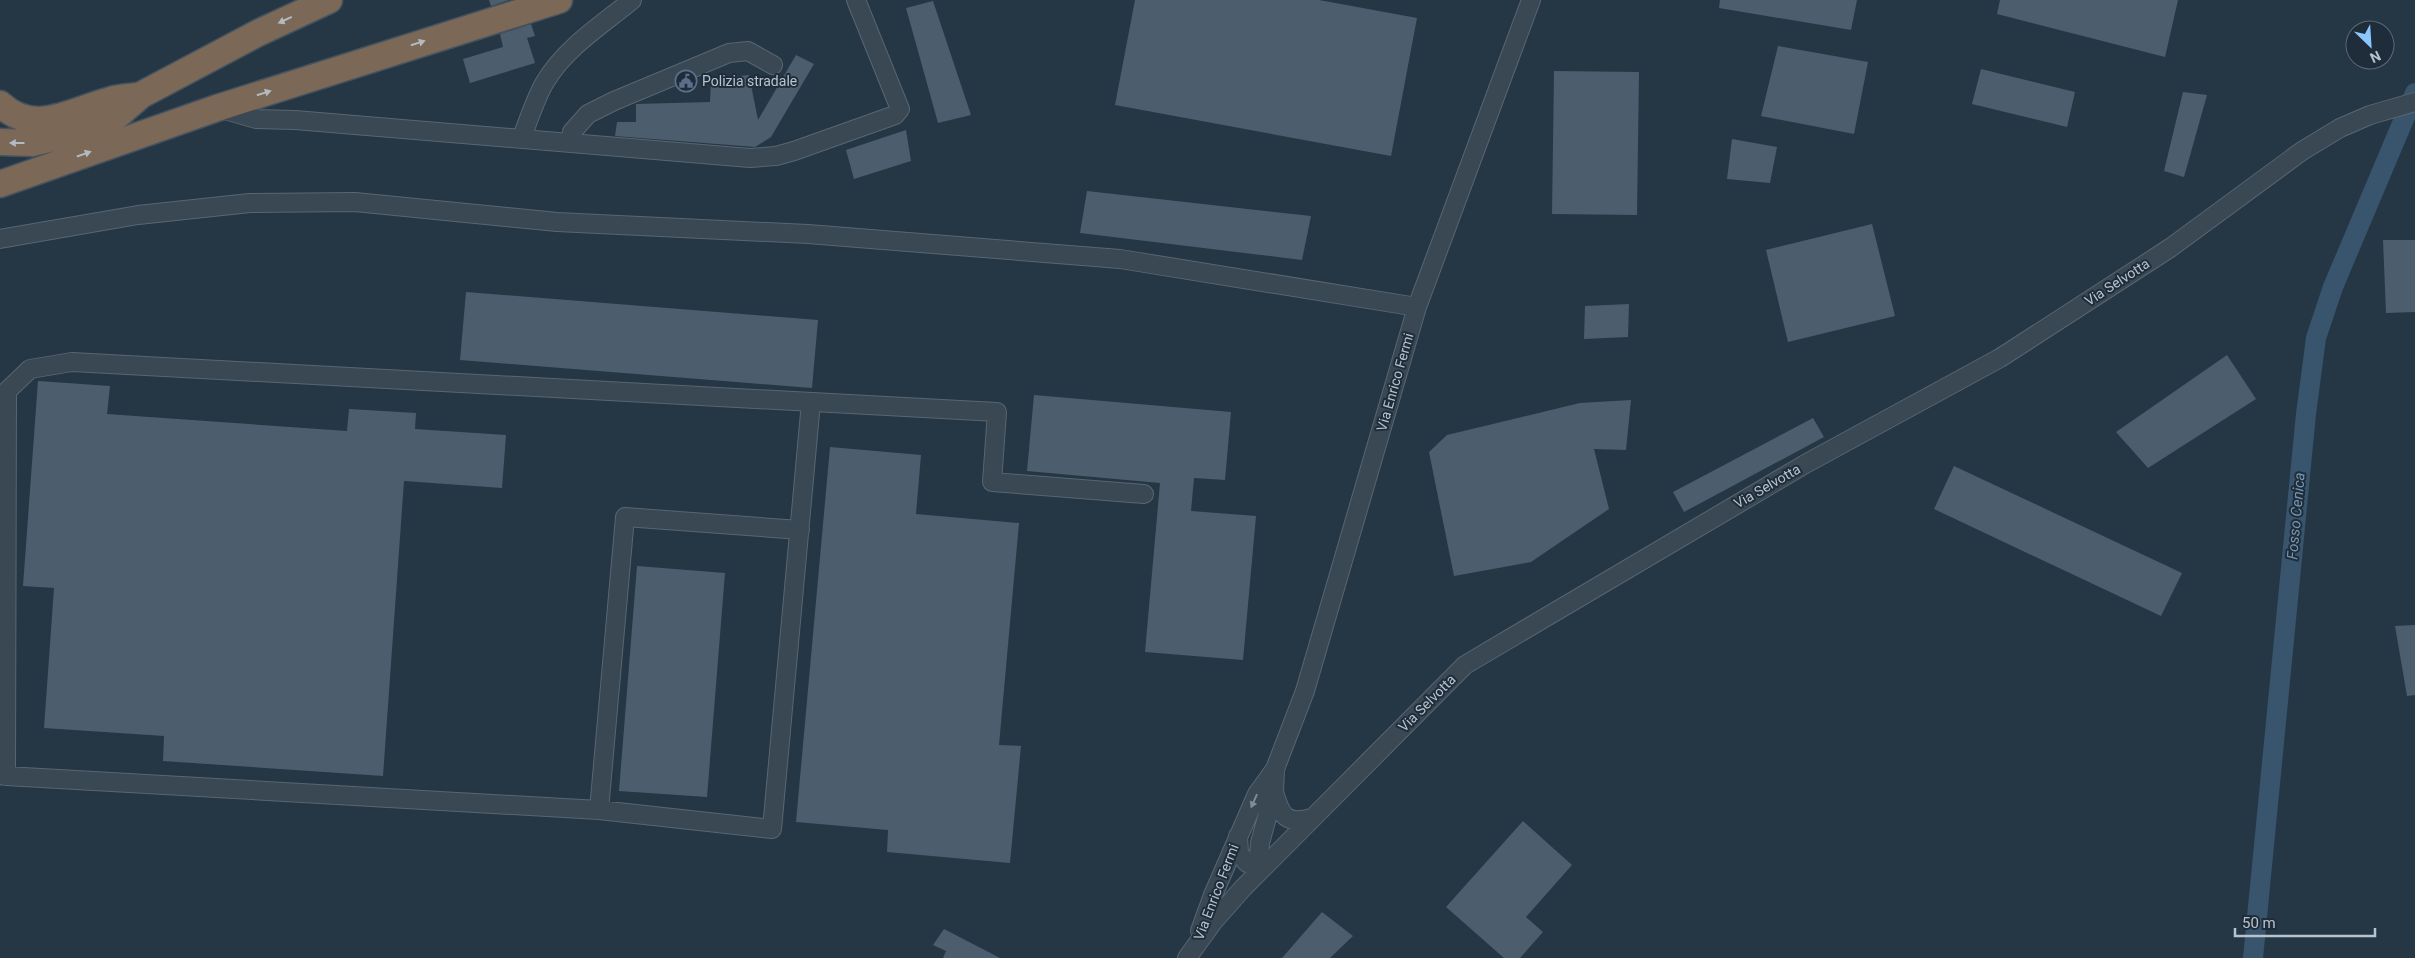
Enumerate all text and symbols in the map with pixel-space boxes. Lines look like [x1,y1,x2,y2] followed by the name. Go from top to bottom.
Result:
[278,17,292,25] one-way arrow
[2345,20,2395,70] north arrow
[411,39,426,47] one-way arrow
[2368,47,2383,66] text: N
[674,69,698,93] public building icon: Polizia stradale
[702,73,797,89] place label: Polizia stradale
[256,89,271,97] one-way arrow
[9,139,25,147] one-way arrow
[77,150,92,158] one-way arrow
[2082,255,2152,309] street label: Via Selvotta
[1373,331,1417,433] street label: Via Enrico Fermi
[1731,461,1803,511] street label: Via Selvotta
[2283,472,2309,560] water label: Fosso Cenica
[1395,671,1459,735] street label: Via Selvotta
[1249,794,1257,808] one-way arrow
[1190,842,1242,942] street label: Via Enrico Fermi
[2235,906,2375,938] scale bar
[2242,914,2276,932] text: 50 m

